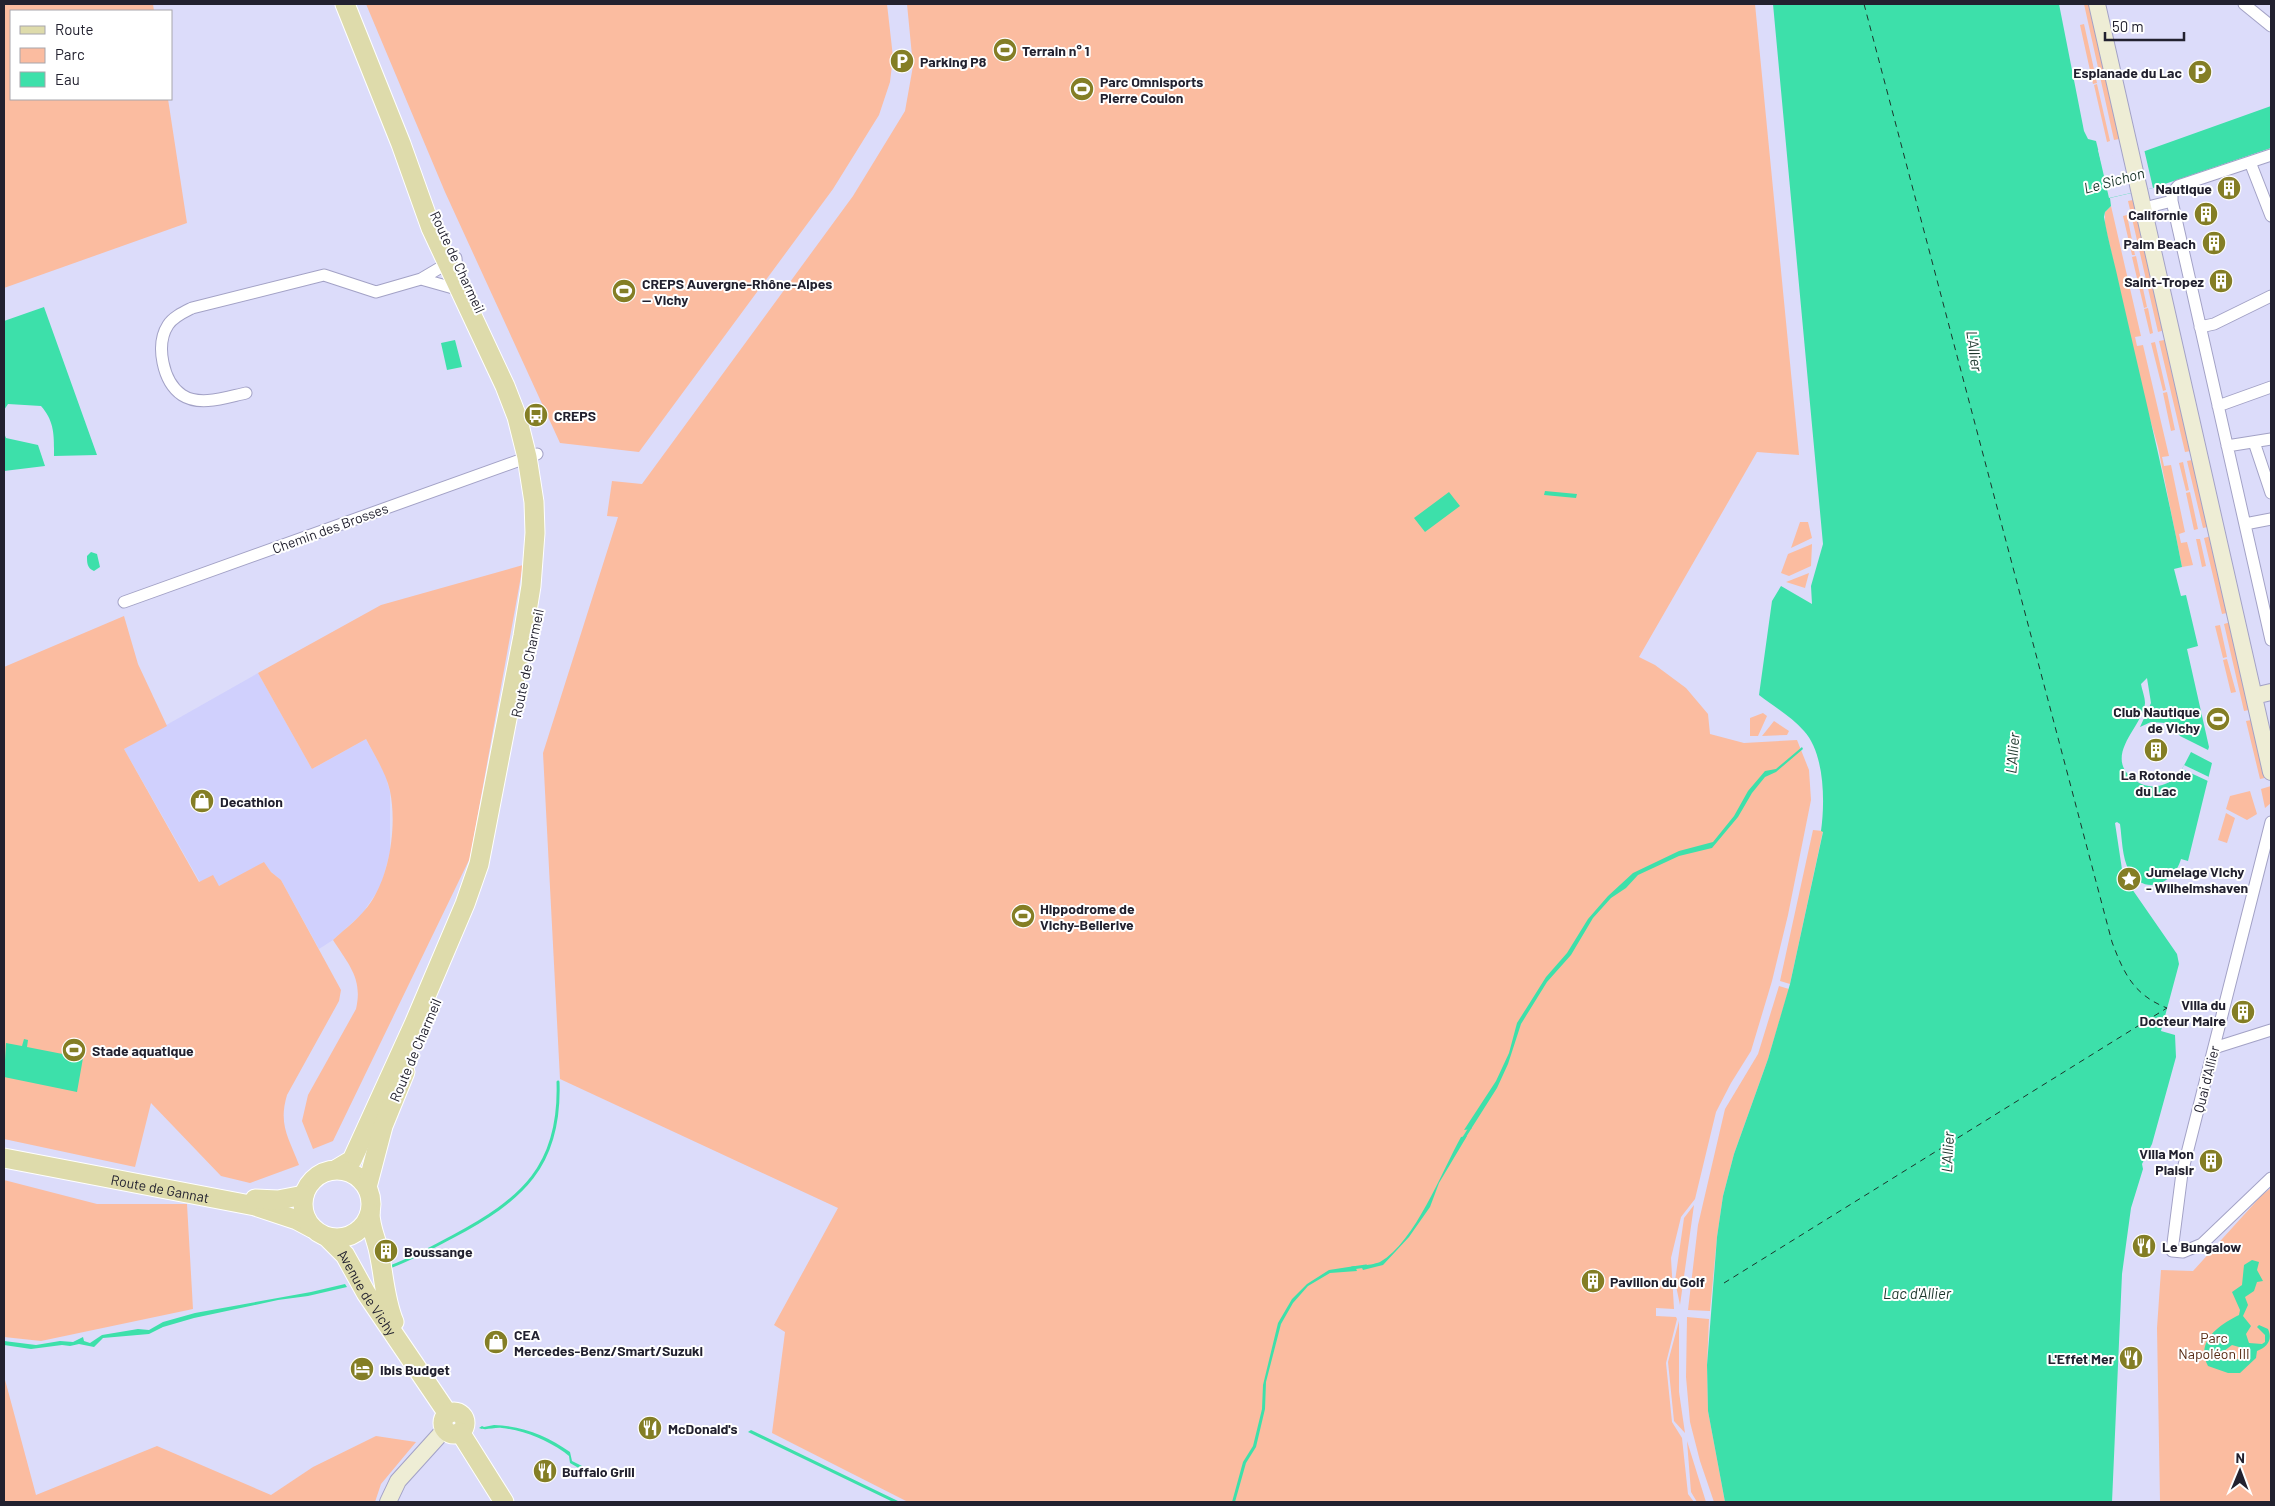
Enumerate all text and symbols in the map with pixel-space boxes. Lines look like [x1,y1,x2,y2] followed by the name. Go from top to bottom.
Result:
[10,10,172,100] legend
[2105,10,2184,42] scale bar
[2112,17,2144,35] text: 50 m
[55,20,94,38] text: Route
[992,37,1018,63] sports icon: Terrain n° 1
[1022,42,1089,59] place label: Terrain n° 1
[55,45,85,63] text: Parc
[889,48,915,74] parking icon: Parking P8
[920,53,987,70] place label: Parking P8
[2187,59,2213,85] parking icon: Esplanade du Lac
[2073,64,2182,81] place label: Esplanade du Lac
[55,70,80,88] text: Eau
[1100,73,1203,106] place label: Parc Omnisports Pierre Coulon
[1069,76,1095,102] sports icon: Parc Omnisports Pierre Coulon
[2082,163,2147,197] water label: Le Sichon
[2216,175,2242,201] building icon: Nautique
[2156,180,2212,197] place label: Nautique
[2193,201,2219,227] building icon: Californie
[2128,206,2188,223] place label: Californie
[427,208,489,316] street label: Route de Charmeil
[2201,230,2227,256] building icon: Palm Beach
[2124,235,2196,252] place label: Palm Beach
[2208,268,2234,294] building icon: Saint-Tropez
[2124,273,2205,290] place label: Saint-Tropez
[642,275,832,308] place label: CREPS Auvergne-Rhône-Alpes — Vichy
[611,278,637,304] sports icon: CREPS Auvergne-Rhône-Alpes — Vichy
[1963,329,1987,373] water label: L'Allier
[523,402,549,428] bus stop icon: CREPS
[554,407,596,424] place label: CREPS
[270,499,391,557] street label: Chemin des Brosses
[507,607,547,719] street label: Route de Charmeil
[2113,703,2200,736] place label: Club Nautique de Vichy
[2205,706,2231,732] sports icon: Club Nautique de Vichy
[2001,731,2023,774] water label: L'Allier
[2143,737,2169,763] building icon: La Rotonde du Lac
[2121,766,2192,799] place label: La Rotonde du Lac
[189,788,215,814] shop icon: Decathlon
[220,793,283,810] place label: Decathlon
[2146,863,2248,896] place label: Jumelage Vichy - Wilhelmshaven
[2116,866,2142,892] place icon: Jumelage Vichy - Wilhelmshaven
[1040,900,1135,933] place label: Hippodrome de Vichy-Bellerive
[1010,903,1036,929] sports icon: Hippodrome de Vichy-Bellerive
[386,996,444,1104] street label: Route de Charmeil
[2140,996,2226,1029] place label: Villa du Docteur Maire
[2230,999,2256,1025] building icon: Villa du Docteur Maire
[61,1037,87,1063] sports icon: Stade aquatique
[92,1042,194,1059] place label: Stade aquatique
[2189,1044,2223,1114] street label: Quai d'Allier
[1937,1130,1957,1173] water label: L'Allier
[2139,1145,2195,1178] place label: Villa Mon Plaisir
[2198,1148,2224,1174] building icon: Villa Mon Plaisir
[110,1170,211,1206] street label: Route de Gannat
[2131,1233,2157,1259] restaurant icon: Le Bungalow
[373,1238,399,1264] building icon: Boussange
[2162,1238,2241,1255] place label: Le Bungalow
[404,1243,473,1260] place label: Boussange
[335,1245,401,1339] street label: Avenue de Vichy
[1580,1268,1606,1294] building icon: Pavillon du Golf
[1610,1273,1705,1290] place label: Pavillon du Golf
[1883,1284,1952,1302] water label: Lac d'Allier
[514,1326,703,1359] place label: CEA Mercedes-Benz/Smart/Suzuki
[483,1329,509,1355] shop icon: CEA Mercedes-Benz/Smart/Suzuki
[2178,1329,2250,1362] park label: Parc Napoléon III
[2118,1345,2144,1371] restaurant icon: L'Effet Mer
[2048,1350,2115,1367] place label: L'Effet Mer
[349,1356,375,1382] hotel icon: Ibis Budget
[380,1361,450,1378] place label: Ibis Budget
[637,1415,663,1441] restaurant icon: McDonald's
[668,1420,737,1437] place label: McDonald's
[2215,1446,2265,1496] north arrow
[2235,1449,2245,1466] text: N
[532,1458,558,1484] restaurant icon: Buffalo Grill
[562,1463,635,1480] place label: Buffalo Grill

